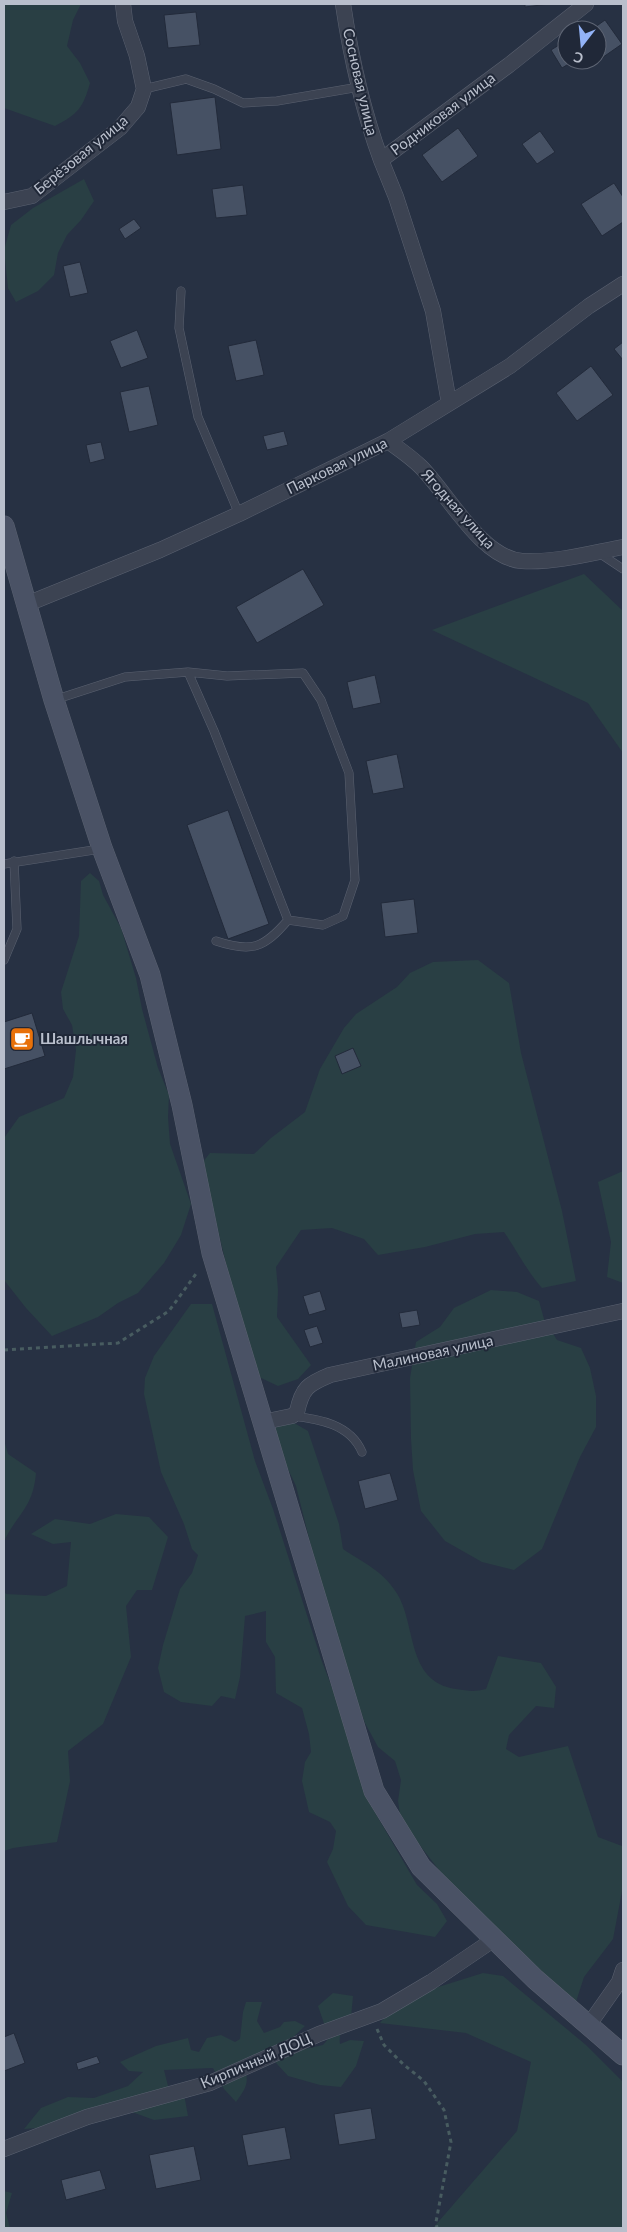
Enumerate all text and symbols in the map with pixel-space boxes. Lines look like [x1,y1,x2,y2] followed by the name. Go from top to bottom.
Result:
[557,20,607,70] north arrow
[340,26,382,137] street label: Сосновая улица
[571,48,585,67] text: С
[387,68,498,158] street label: Родниковая улица
[30,111,131,198] street label: Берёзовая улица
[283,433,390,497] street label: Парковая улица
[417,464,499,552] street label: Ягодная улица
[9,1026,35,1052] cafe icon: Шашлычная
[40,1029,128,1047] place label: Шашлычная
[371,1330,495,1374] street label: Малиновая улица
[197,2028,314,2092] street label: Кирпичный ДОЦ

